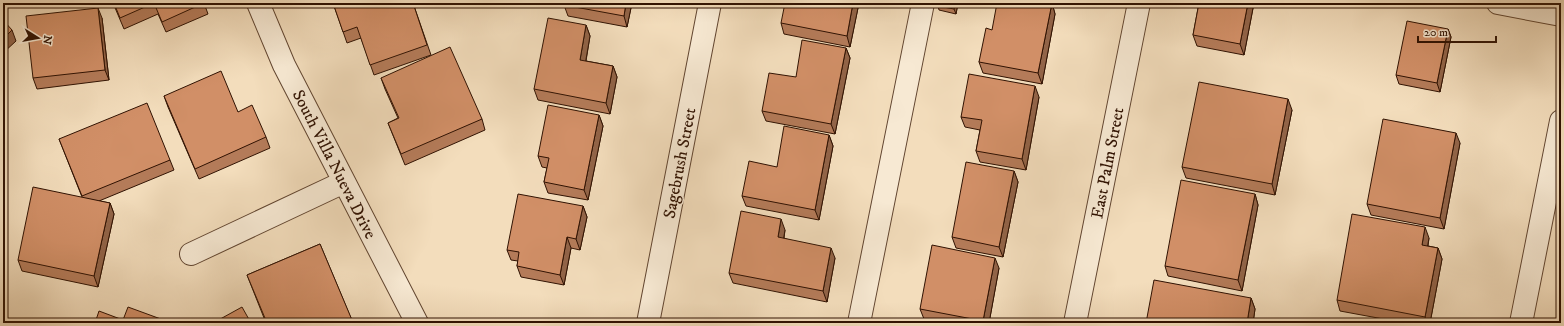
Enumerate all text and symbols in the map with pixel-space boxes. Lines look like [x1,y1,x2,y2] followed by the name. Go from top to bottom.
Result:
[18,18,58,58] north arrow
[1418,18,1496,44] scale bar
[1424,25,1448,40] text: 20 m
[39,34,55,45] text: N
[287,86,381,243] street label: South Villa Nueva Drive
[658,105,702,220] street label: Sagebrush Street
[1086,105,1130,221] street label: East Palm Street

